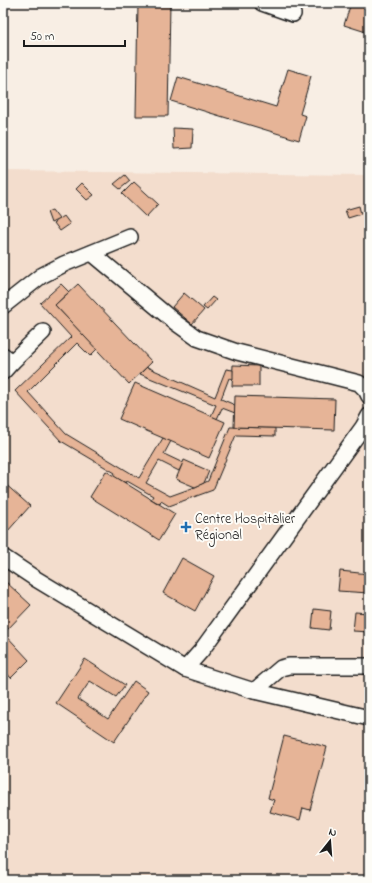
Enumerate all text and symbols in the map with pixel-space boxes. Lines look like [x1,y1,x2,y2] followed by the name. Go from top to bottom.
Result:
[24,22,125,48] scale bar
[30,28,54,46] text: 50 m
[195,509,296,547] place label: Centre Hospitalier Régional
[180,521,192,533] marker: Centre Hospitalier Régional
[310,821,350,861] north arrow
[327,824,339,841] text: N

